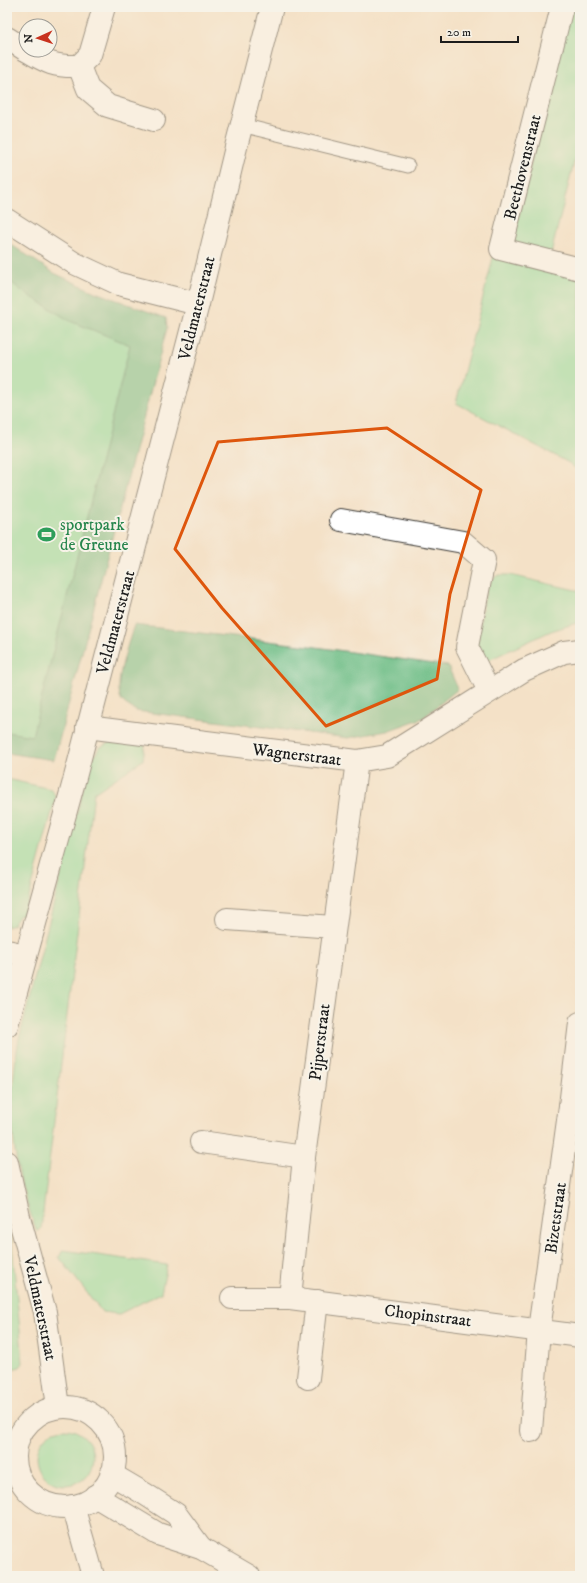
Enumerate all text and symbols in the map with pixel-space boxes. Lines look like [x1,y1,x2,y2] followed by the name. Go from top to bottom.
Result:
[18,18,58,58] north arrow
[441,18,518,44] scale bar
[447,25,471,40] text: 20 m
[22,34,36,43] text: N
[499,112,547,222] street label: Beethovenstraat
[173,253,221,364] street label: Veldmaterstraat
[60,514,129,556] place label: sportpark de Greune
[37,524,57,544] sports icon: sportpark de Greune
[91,567,141,678] street label: Veldmaterstraat
[250,738,343,771] street label: Wagnerstraat
[304,1002,336,1082] street label: Pijperstraat
[540,1180,572,1255] street label: Bizetstraat
[18,1253,62,1363] street label: Veldmaterstraat
[383,1300,473,1332] street label: Chopinstraat

